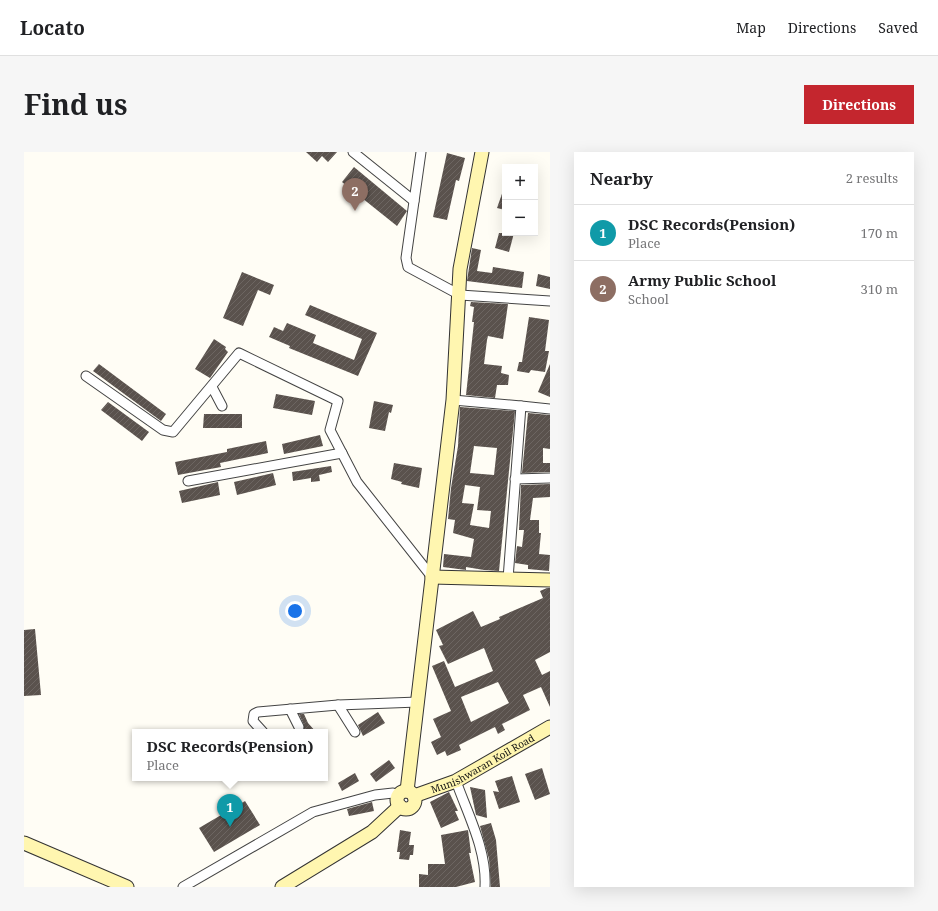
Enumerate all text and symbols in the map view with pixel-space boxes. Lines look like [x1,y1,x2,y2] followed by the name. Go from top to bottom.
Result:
[20,15,85,41] text: Locato
[736,18,766,37] text: Map
[788,18,856,37] text: Directions
[878,18,918,37] text: Saved
[24,85,128,123] text: Find us
[804,85,914,124] button: Directions
[502,164,538,236] map controls
[502,164,538,200] button: +
[590,167,653,190] text: Nearby
[846,169,898,187] text: 2 results
[342,178,368,211] pin: 2
[502,200,538,236] button: −
[628,214,795,234] text: DSC Records(Pension)
[599,224,607,242] text: 1
[861,224,898,242] text: 170 m
[628,234,661,252] text: Place
[628,270,776,290] text: Army Public School
[599,280,607,298] text: 2
[861,280,898,298] text: 310 m
[628,290,669,308] text: School
[285,601,305,621] your location
[132,729,328,781] popup
[429,731,537,796] street label: Munishwaran Koil Road
[146,736,314,756] text: DSC Records(Pension)
[146,756,179,774] text: Place
[217,794,243,827] pin: 1

